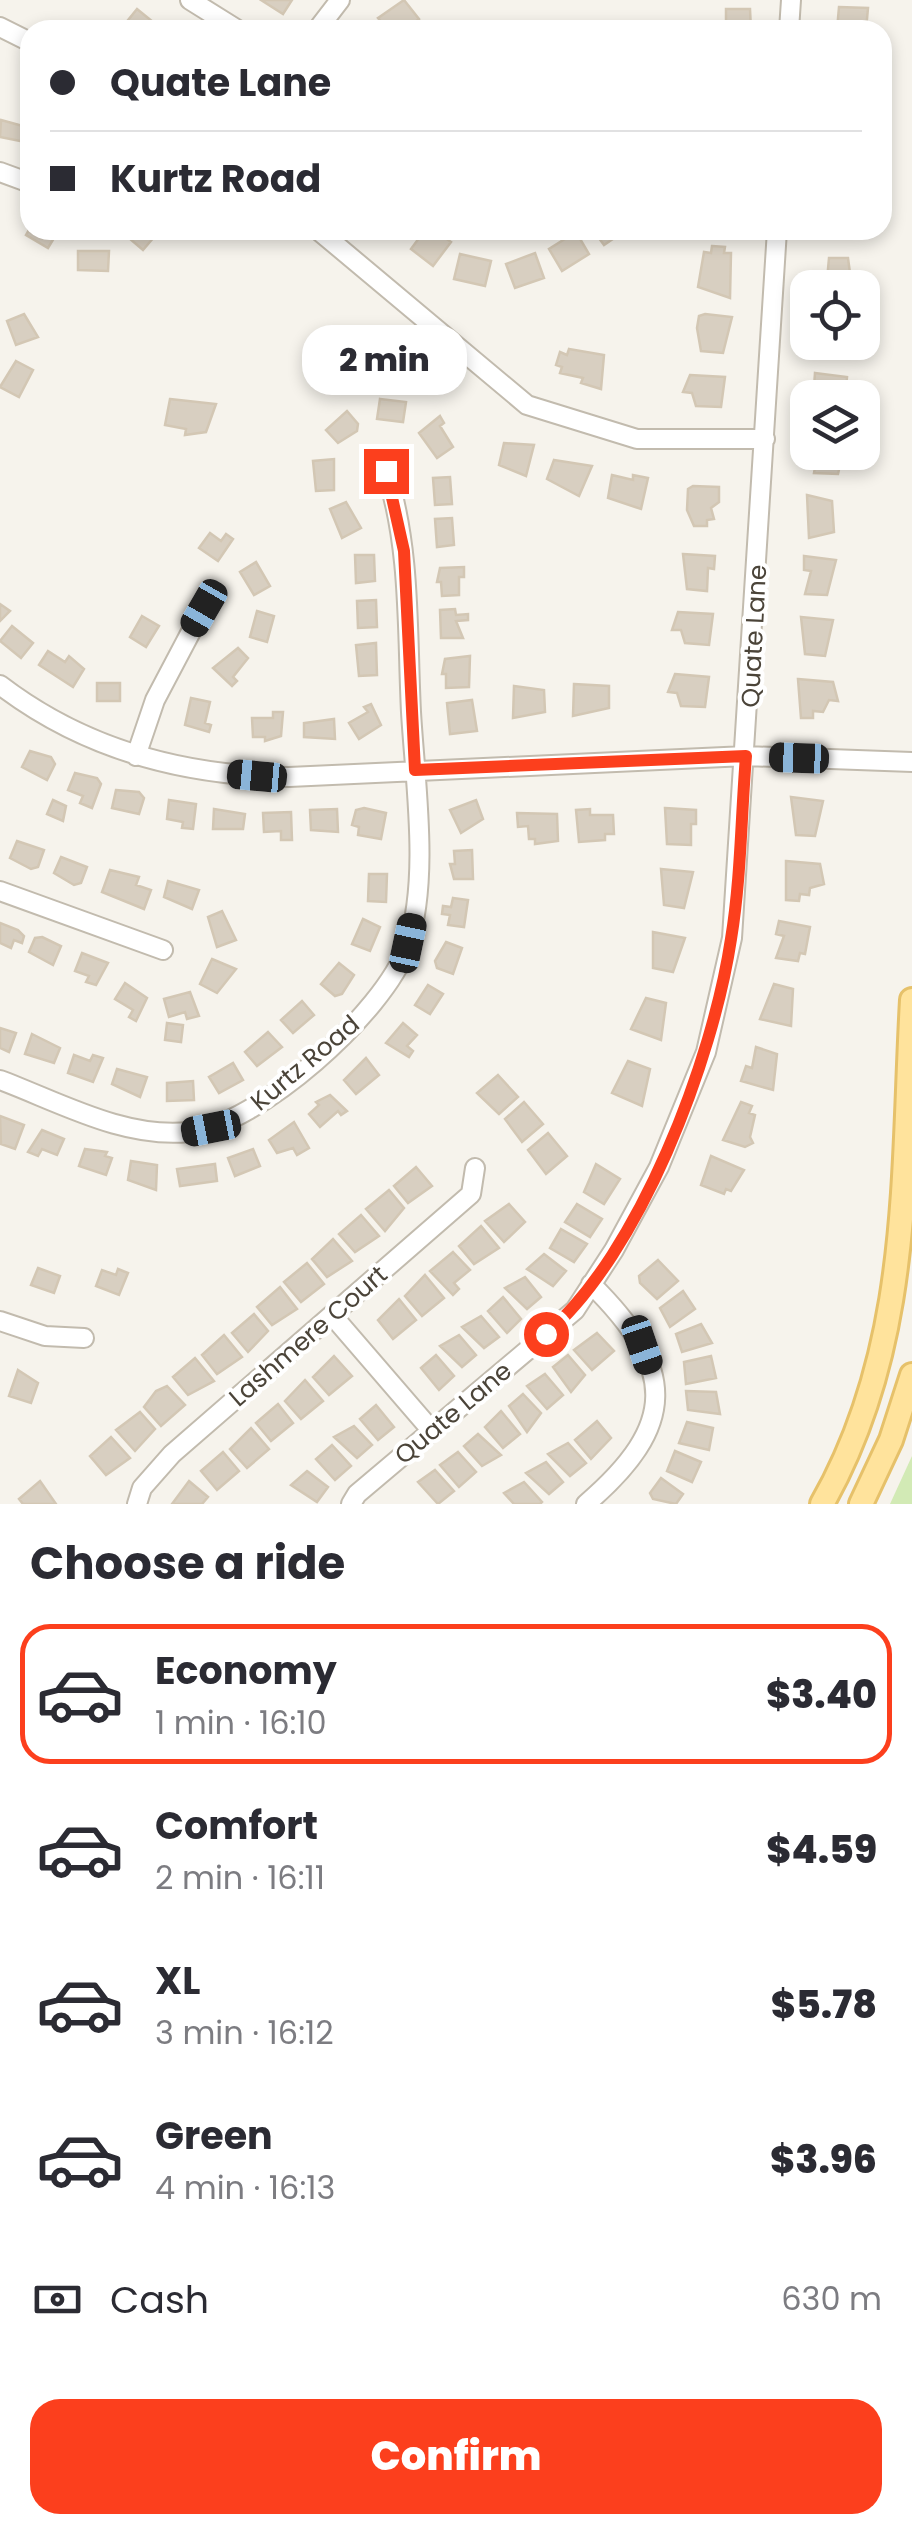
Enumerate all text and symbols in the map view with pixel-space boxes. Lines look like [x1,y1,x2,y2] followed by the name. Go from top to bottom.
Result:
[110,56,331,109] text: Quate Lane
[110,152,321,205] text: Kurtz Road
[790,270,880,470] map controls
[790,270,880,360] button: locate
[304,326,468,396] callout: 2 min
[339,337,430,382] text: 2 min
[790,380,880,470] button: layers
[364,449,409,494] route end
[733,564,775,708] street label: Quate Lane
[176,575,232,641] car
[768,742,830,774] car
[226,758,288,794] car
[387,911,429,975] car
[243,1007,367,1119] street label: Kurtz Road
[179,1108,243,1148] car
[221,1257,395,1415] street label: Lashmere Court
[524,1312,569,1357] route start
[618,1312,666,1378] car
[387,1354,519,1472] street label: Quate Lane
[30,1532,345,1595] text: Choose a ride
[155,1644,337,1697] text: Economy
[35,1649,125,1739] icon: car
[766,1668,877,1721] text: $3.40
[155,1700,327,1745] text: 1 min · 16:10
[155,1799,318,1852] text: Comfort
[35,1804,125,1894] icon: car
[766,1823,877,1876] text: $4.59
[155,1855,325,1900] text: 2 min · 16:11
[155,1954,200,2007] text: XL
[35,1959,125,2049] icon: car
[771,1978,877,2031] text: $5.78
[155,2010,334,2055] text: 3 min · 16:12
[155,2109,273,2162] text: Green
[35,2114,125,2204] icon: car
[770,2133,877,2186] text: $3.96
[155,2165,335,2210] text: 4 min · 16:13
[30,2272,85,2327] icon: cash
[110,2273,209,2326] text: Cash
[781,2276,882,2321] text: 630 m
[30,2399,882,2514] button: Confirm

